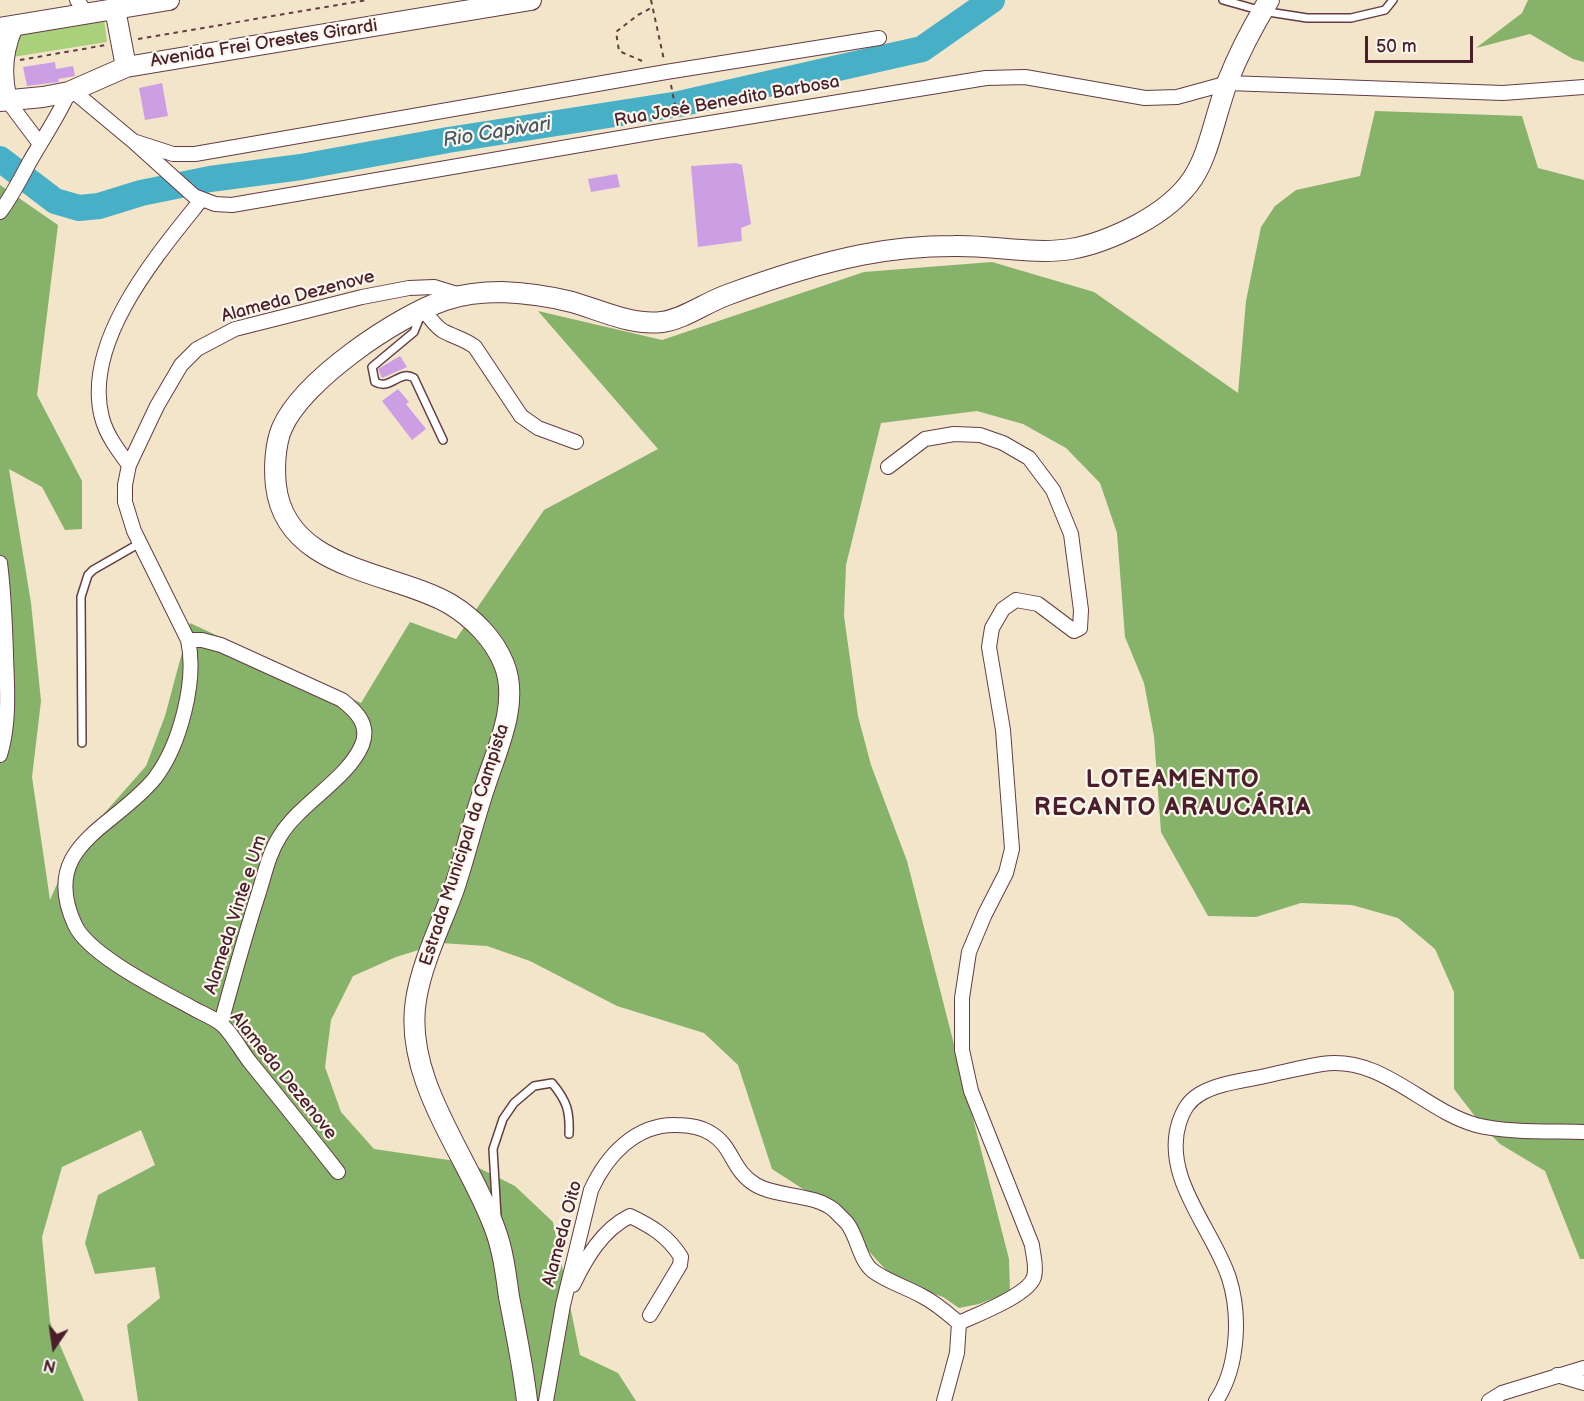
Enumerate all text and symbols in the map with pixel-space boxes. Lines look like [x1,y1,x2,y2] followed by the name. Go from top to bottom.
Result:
[149,15,379,73] street label: Avenida Frei Orestes Girardi
[1368,24,1476,62] scale bar
[1376,36,1417,57] text: 50 m
[613,72,841,132] street label: Rua José Benedito Barbosa
[441,113,553,153] water label: Rio Capivari
[219,266,377,328] street label: Alameda Dezenove
[416,721,514,969] street label: Estrada Municipal da Campista
[1034,767,1312,823] district label: LOTEAMENTO RECANTO ARAUCÁRIA
[200,833,272,997] street label: Alameda Vinte e Um
[225,1008,341,1144] street label: Alameda Dezenove
[538,1178,588,1290] street label: Alameda Oito
[24,1317,84,1377] north arrow
[42,1354,58,1376] text: N

